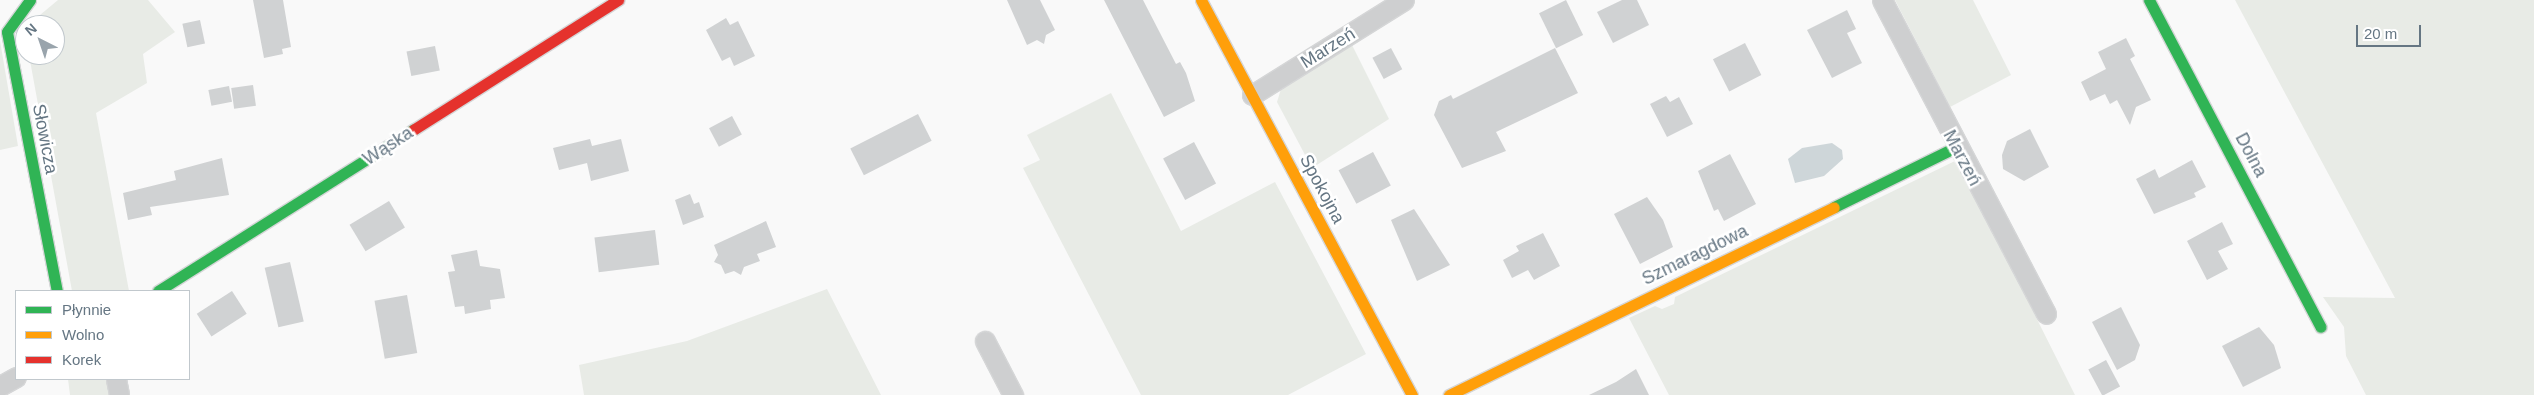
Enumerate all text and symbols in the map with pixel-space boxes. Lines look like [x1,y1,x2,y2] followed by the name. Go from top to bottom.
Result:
[15,15,65,65] north arrow
[2359,15,2424,47] scale bar
[22,20,40,39] text: N
[1297,23,1359,73] street label: Marzeń
[2364,25,2397,42] text: 20 m
[28,102,62,176] street label: Słowicza
[359,122,417,170] street label: Wąska
[1938,126,1986,190] street label: Marzeń
[2230,129,2272,181] street label: Dolna
[1295,151,1349,227] street label: Spokojna
[1639,220,1751,290] street label: Szmaragdowa
[15,290,190,380] legend
[62,301,111,318] text: Płynnie
[62,326,104,343] text: Wolno
[62,351,101,368] text: Korek

